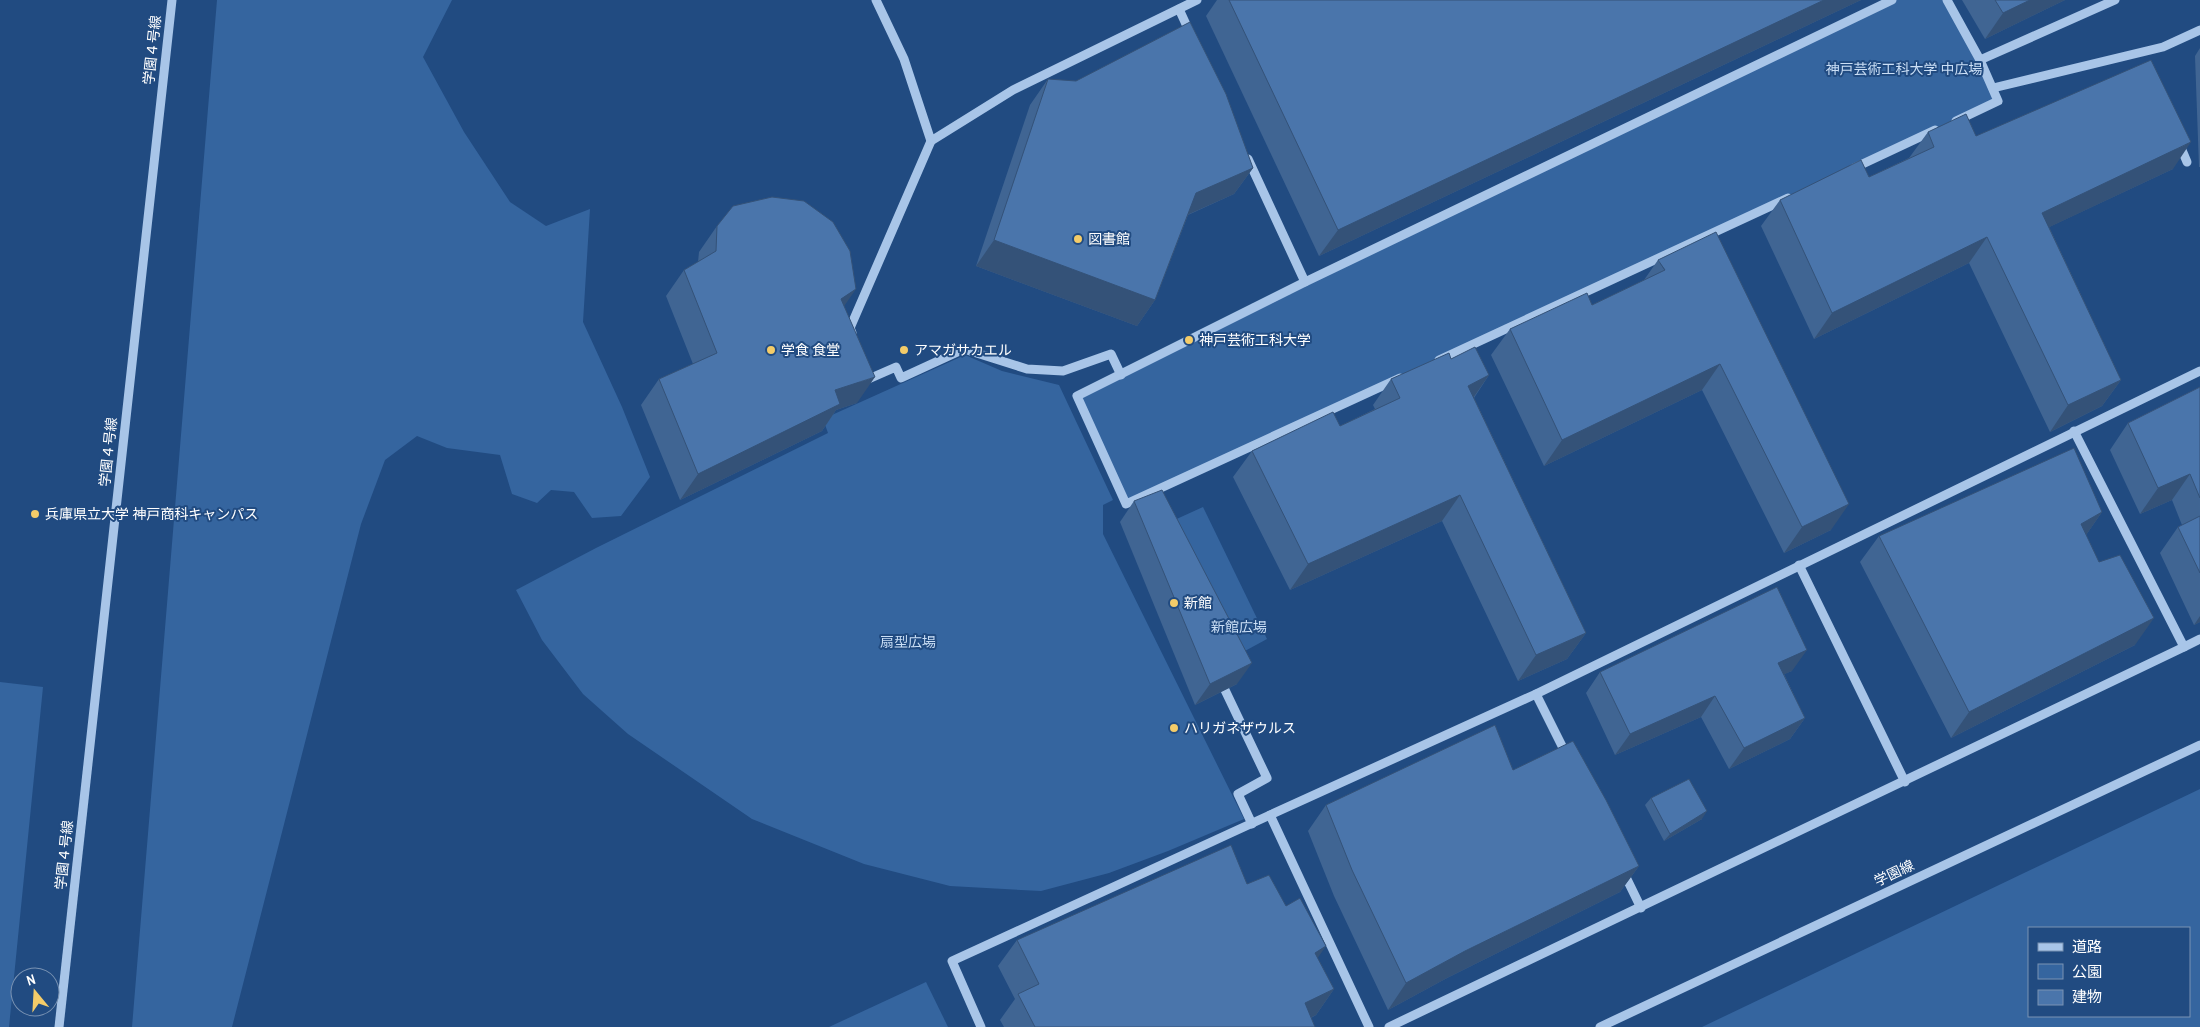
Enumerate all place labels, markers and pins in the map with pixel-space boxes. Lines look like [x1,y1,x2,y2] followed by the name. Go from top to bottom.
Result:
[1088,230,1130,248] place label: 図書館
[1072,233,1084,245] marker: 図書館
[1199,331,1311,349] place label: 神戸芸術工科大学
[1183,334,1195,346] marker: 神戸芸術工科大学
[781,341,840,359] place label: 学食 食堂
[914,341,1012,359] place label: アマガサカエル
[765,344,777,356] marker: 学食 食堂
[898,344,910,356] marker: アマガサカエル
[45,505,258,523] place label: 兵庫県立大学 神戸商科キャンパス
[29,508,41,520] marker: 兵庫県立大学 神戸商科キャンパス
[1184,594,1212,612] place label: 新館
[1168,597,1180,609] marker: 新館
[1184,719,1296,737] place label: ハリガネザウルス
[1168,722,1180,734] marker: ハリガネザウルス

